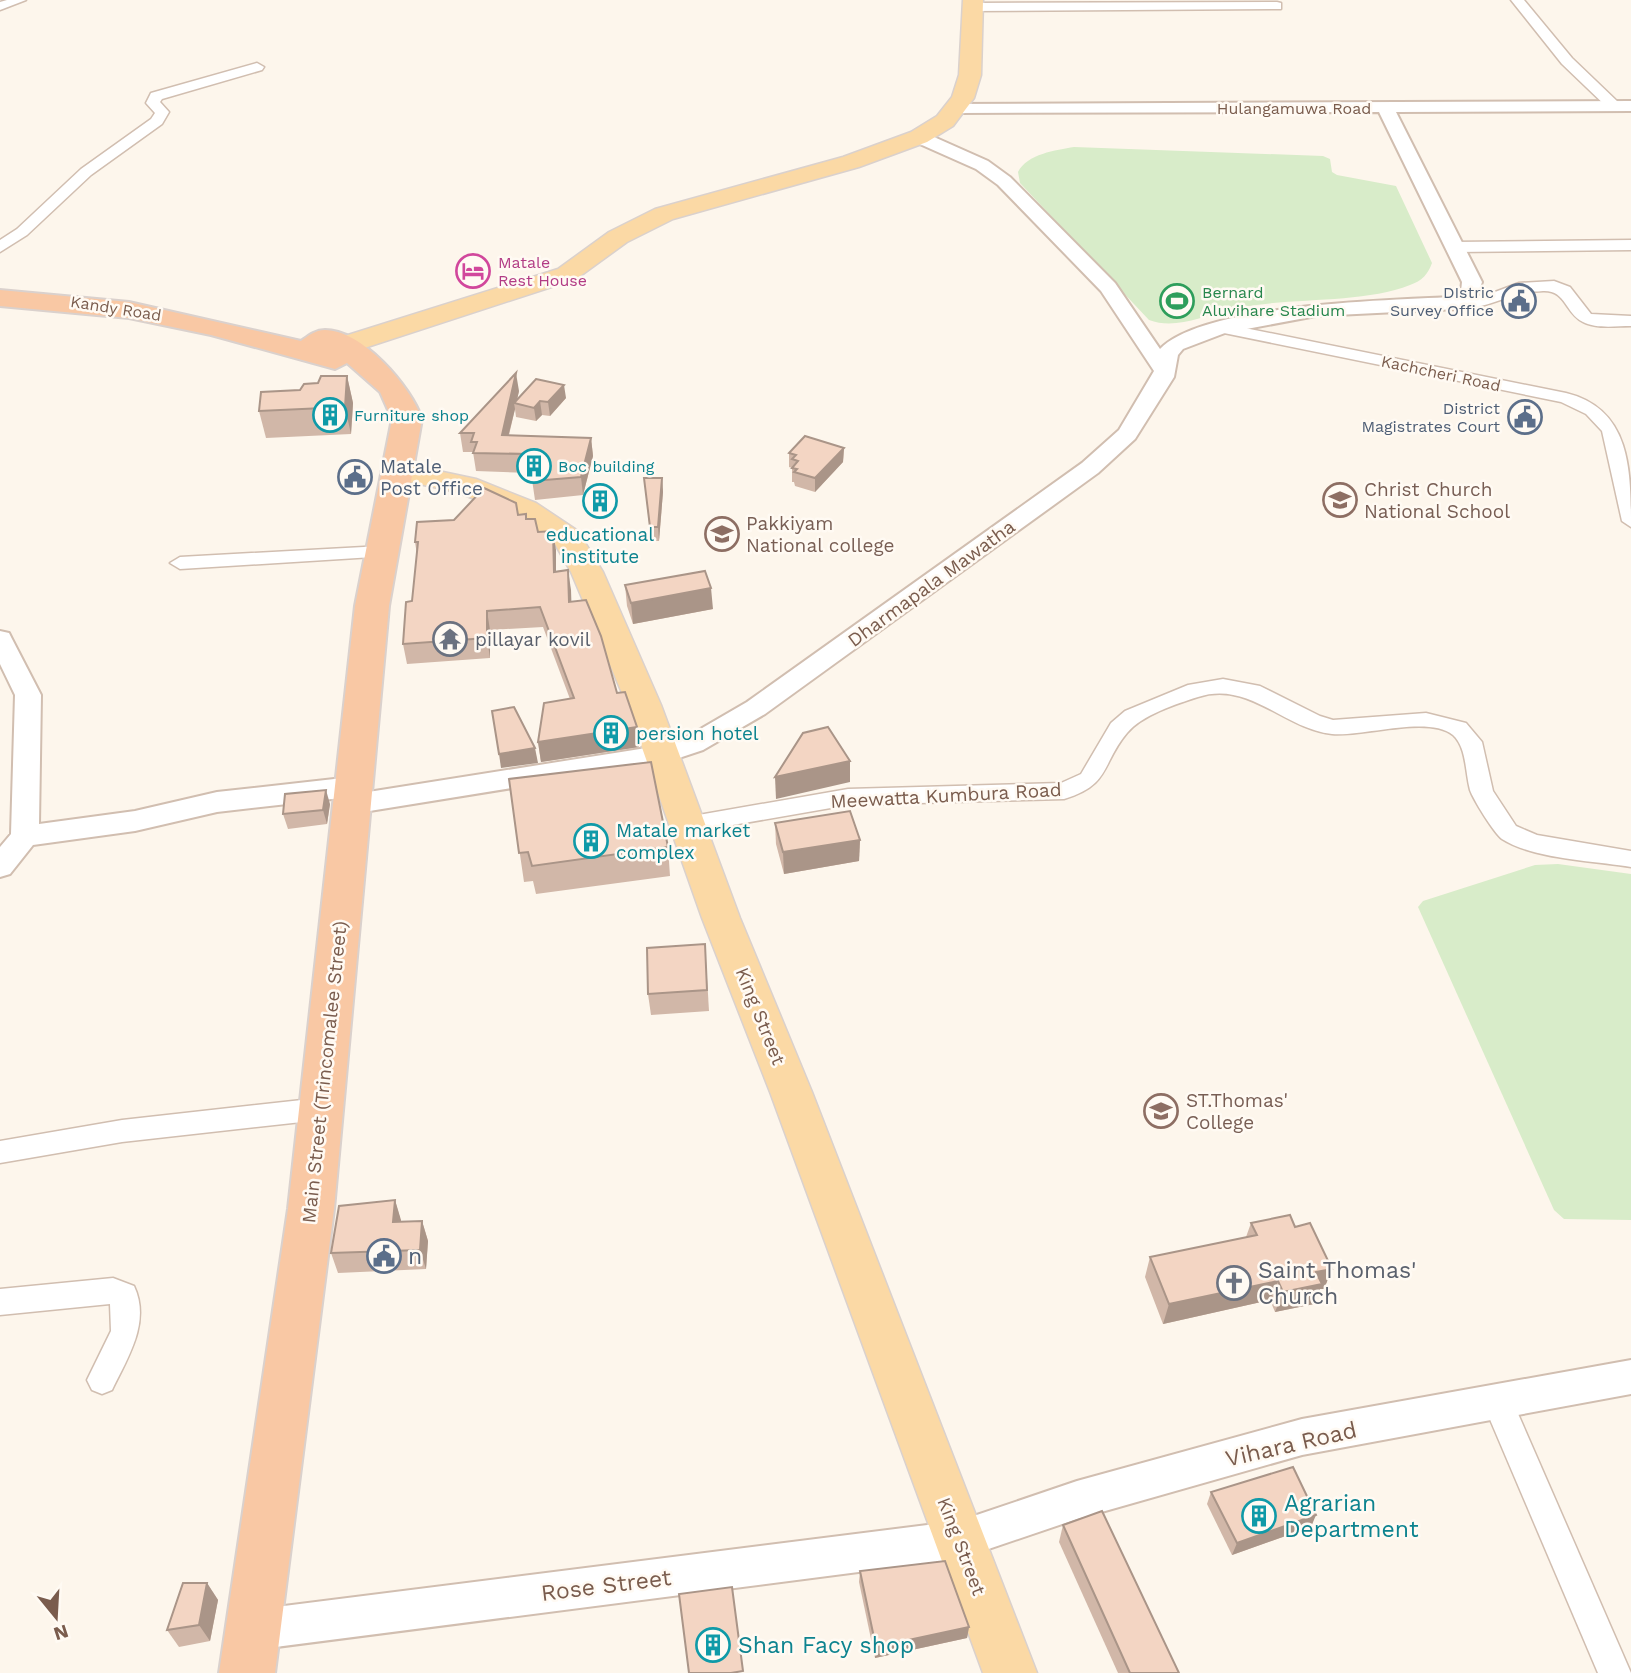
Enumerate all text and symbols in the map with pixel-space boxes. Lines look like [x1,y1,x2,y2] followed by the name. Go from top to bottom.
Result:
[1217,99,1371,118] street label: Hulangamuwa Road
[454,252,492,290] hotel icon: Matale Rest House
[498,253,587,290] place label: Matale Rest House
[1158,282,1196,320] sports icon: Bernard Aluvihare Stadium
[1500,282,1538,320] public building icon: DIstric Survey Office
[1202,283,1345,320] place label: Bernard Aluvihare Stadium
[1390,283,1494,320] place label: DIstric Survey Office
[69,292,163,325] street label: Kandy Road
[1379,352,1502,395] street label: Kachcheri Road
[311,396,349,434] building icon: Furniture shop
[1506,398,1544,436] public building icon: District Magistrates Court
[1361,399,1500,436] place label: District Magistrates Court
[354,406,469,425] place label: Furniture shop
[515,447,553,485] building icon: Boc building
[380,455,483,500] place label: Matale Post Office
[558,457,655,476] place label: Boc building
[336,458,374,496] public building icon: Matale Post Office
[1364,478,1510,523] place label: Christ Church National School
[1321,481,1359,519] school or university icon: Christ Church National School
[581,482,619,520] building icon: educational institute
[746,512,894,557] place label: Pakkiyam National college
[703,515,741,553] school or university icon: Pakkiyam National college
[843,515,1020,652] street label: Dharmapala Mawatha
[546,523,654,568] place label: educational institute
[431,620,469,658] temple icon: pillayar kovil
[475,628,591,651] place label: pillayar kovil
[592,714,630,752] building icon: persion hotel
[636,722,759,745] place label: persion hotel
[830,778,1062,813] street label: Meewatta Kumbura Road
[616,819,750,864] place label: Matale market complex
[572,822,610,860] building icon: Matale market complex
[297,920,352,1224] street label: Main Street (Trincomalee Street)
[731,964,791,1068] street label: King Street
[1186,1089,1288,1134] place label: ST.Thomas' College
[1142,1092,1180,1130] school or university icon: ST.Thomas' College
[365,1237,403,1275] public building icon: n
[408,1243,422,1270] place label: n
[1258,1257,1416,1310] place label: Saint Thomas' Church
[1215,1264,1253,1302] church icon: Saint Thomas' Church
[1223,1416,1359,1473] street label: Vihara Road
[1284,1490,1419,1543] place label: Agrarian Department
[932,1494,991,1598] street label: King Street
[1240,1497,1278,1535] building icon: Agrarian Department
[539,1564,673,1607] street label: Rose Street
[21,1582,91,1652] north arrow
[51,1620,71,1646] text: N
[694,1626,732,1664] building icon: Shan Facy shop
[738,1632,914,1659] place label: Shan Facy shop

